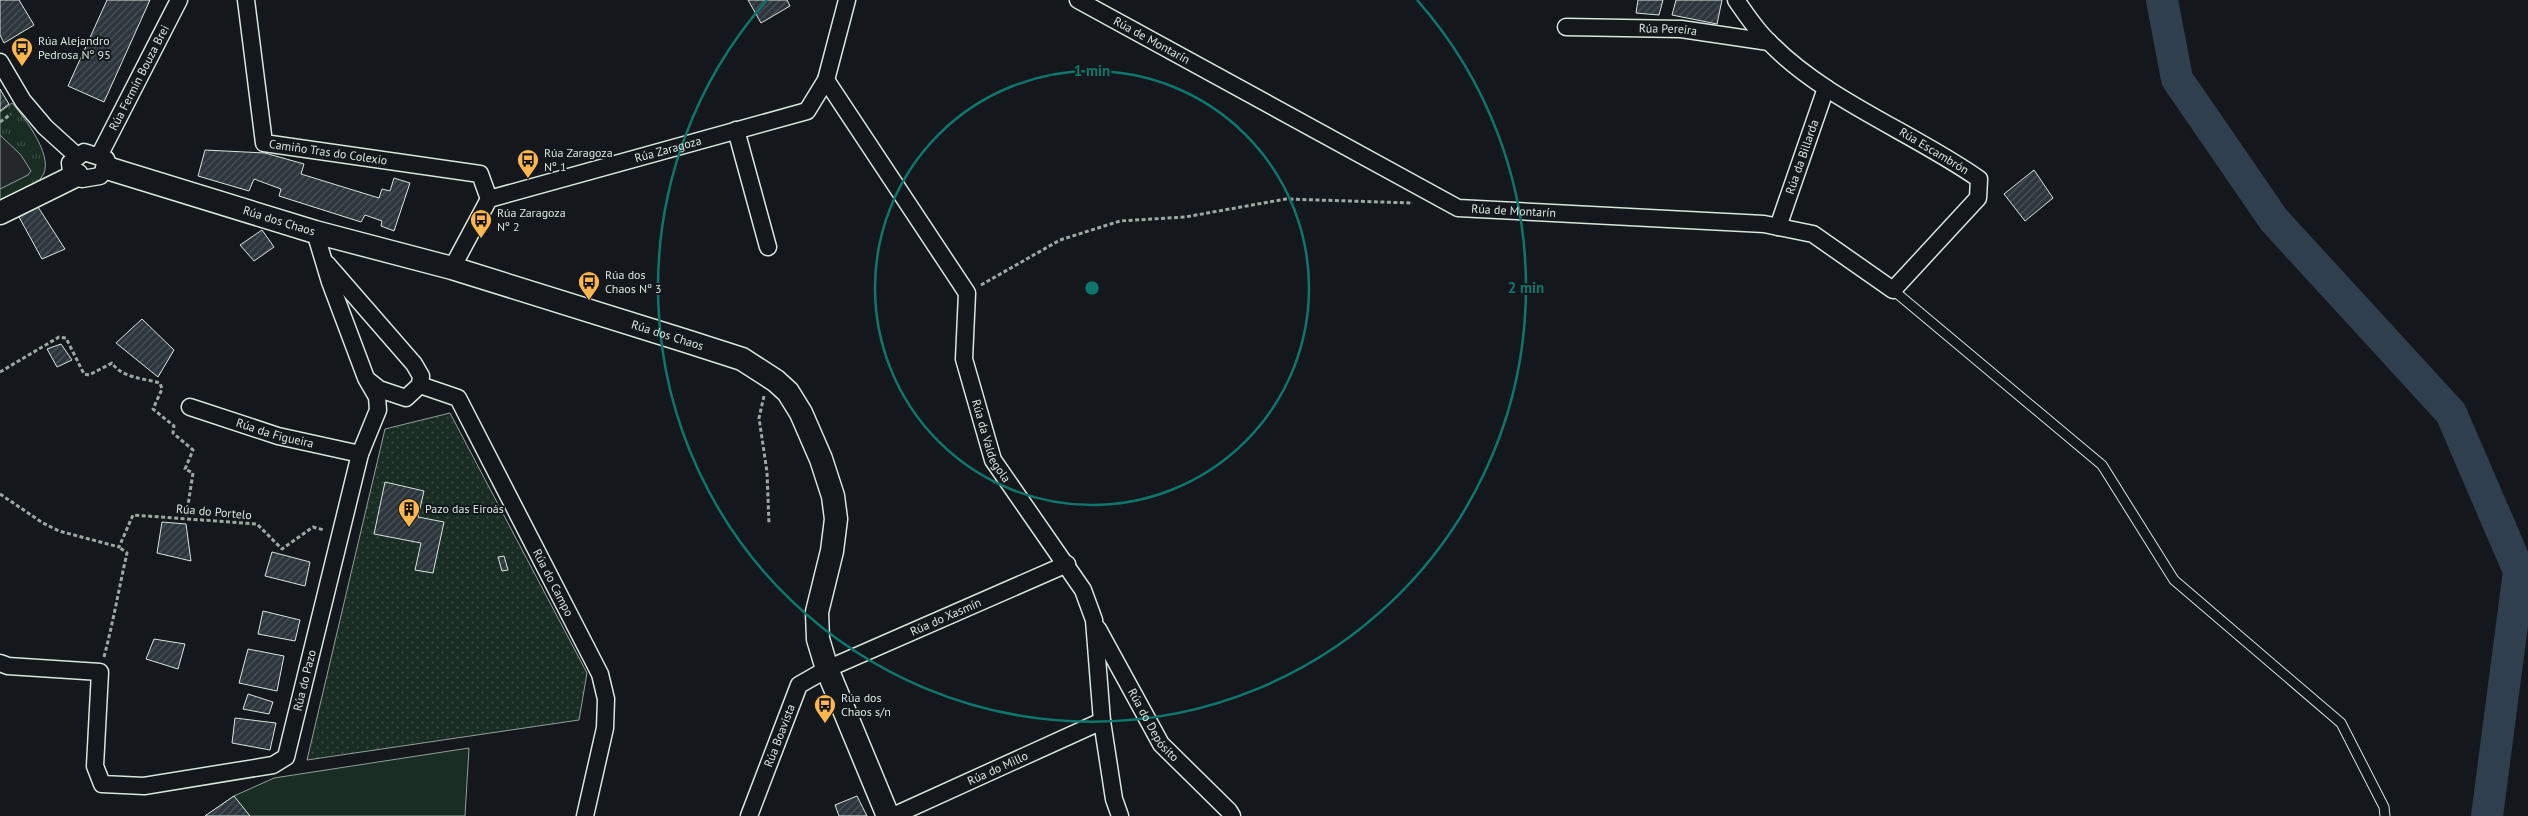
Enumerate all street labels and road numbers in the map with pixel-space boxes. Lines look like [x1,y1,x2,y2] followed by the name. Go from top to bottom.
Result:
[1111,13,1193,67] street label: Rúa de Montarín
[1639,20,1698,38] street label: Rúa Pereira
[105,22,172,133] street label: Rúa Fermín Bouza Brei
[1782,118,1822,196] street label: Rúa da Billarda
[1897,124,1972,177] street label: Rúa Escambrón
[633,133,703,165] street label: Rúa Zaragoza
[268,136,388,168] street label: Camiño Tras do Colexio
[1471,201,1557,220] street label: Rúa de Montarín
[241,202,317,239] street label: Rúa dos Chaos
[630,316,706,353] street label: Rúa dos Chaos
[969,397,1014,485] street label: Rúa da Valdegola
[234,415,315,451] street label: Rúa da Figueira
[176,501,252,522] street label: Rúa do Portelo
[530,546,577,619] street label: Rúa do Campo
[908,595,983,639] street label: Rúa do Xasmín
[289,648,319,713] street label: Rúa do Pazo
[1125,686,1182,764] street label: Rúa do Depósito
[760,702,798,769] street label: Rúa Boavista
[965,748,1030,788] street label: Rúa do Millo

